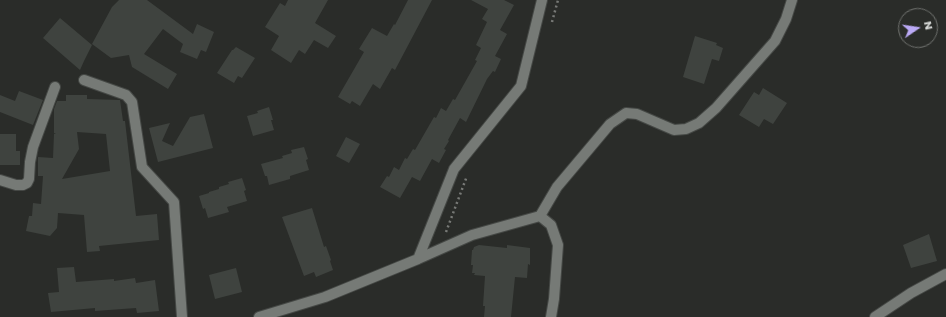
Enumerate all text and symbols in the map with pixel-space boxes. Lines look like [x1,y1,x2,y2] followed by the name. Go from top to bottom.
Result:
[898,8,938,48] north arrow
[920,20,937,31] text: N

